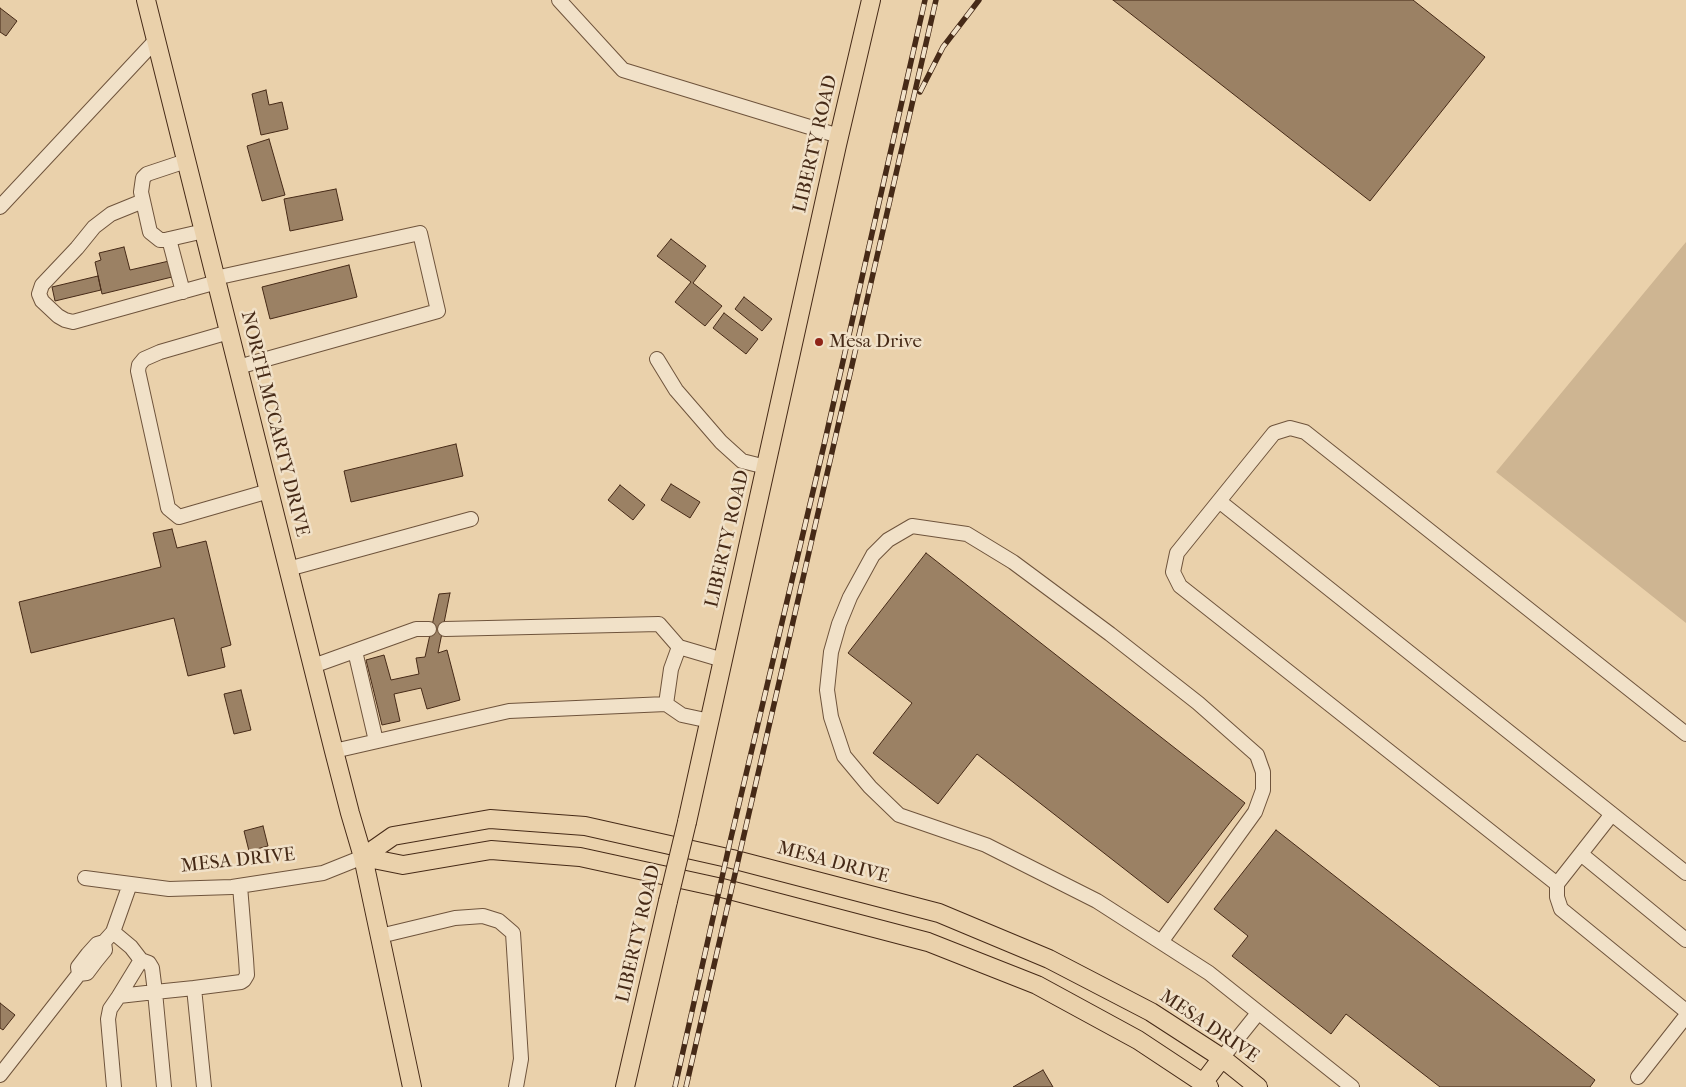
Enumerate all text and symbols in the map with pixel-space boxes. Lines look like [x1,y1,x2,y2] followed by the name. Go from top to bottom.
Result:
[789,73,843,215] street label: LIBERTY ROAD
[235,309,313,539] street label: NORTH MCCARTY DRIVE
[829,331,922,353] place label: Mesa Drive
[813,336,825,348] marker: Mesa Drive
[701,468,755,610] street label: LIBERTY ROAD
[775,837,891,889] street label: MESA DRIVE
[180,844,296,878] street label: MESA DRIVE
[612,863,666,1005] street label: LIBERTY ROAD
[1155,985,1263,1069] street label: MESA DRIVE

